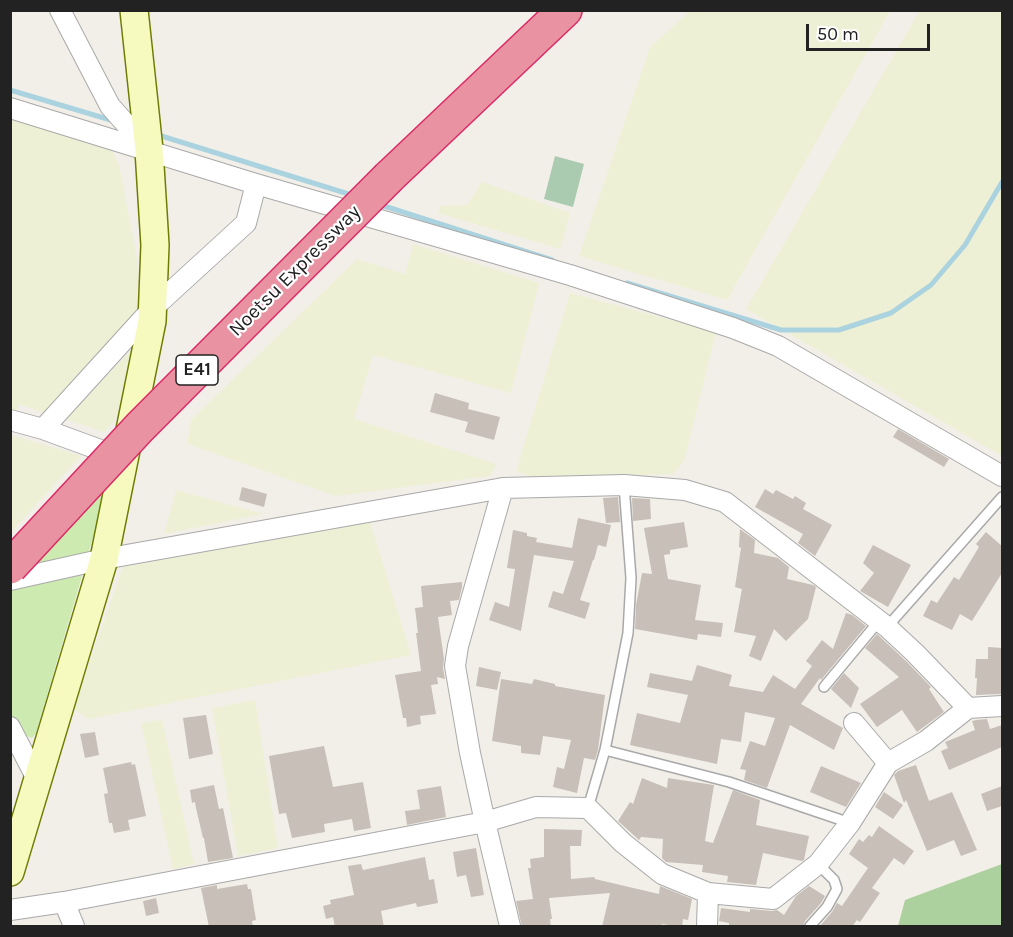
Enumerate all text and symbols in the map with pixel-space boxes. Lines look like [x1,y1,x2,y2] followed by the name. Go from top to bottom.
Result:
[809,12,934,50] scale bar
[817,23,859,45] text: 50 m
[224,200,366,342] street label: Noetsu Expressway
[176,355,218,385] road number: E41

